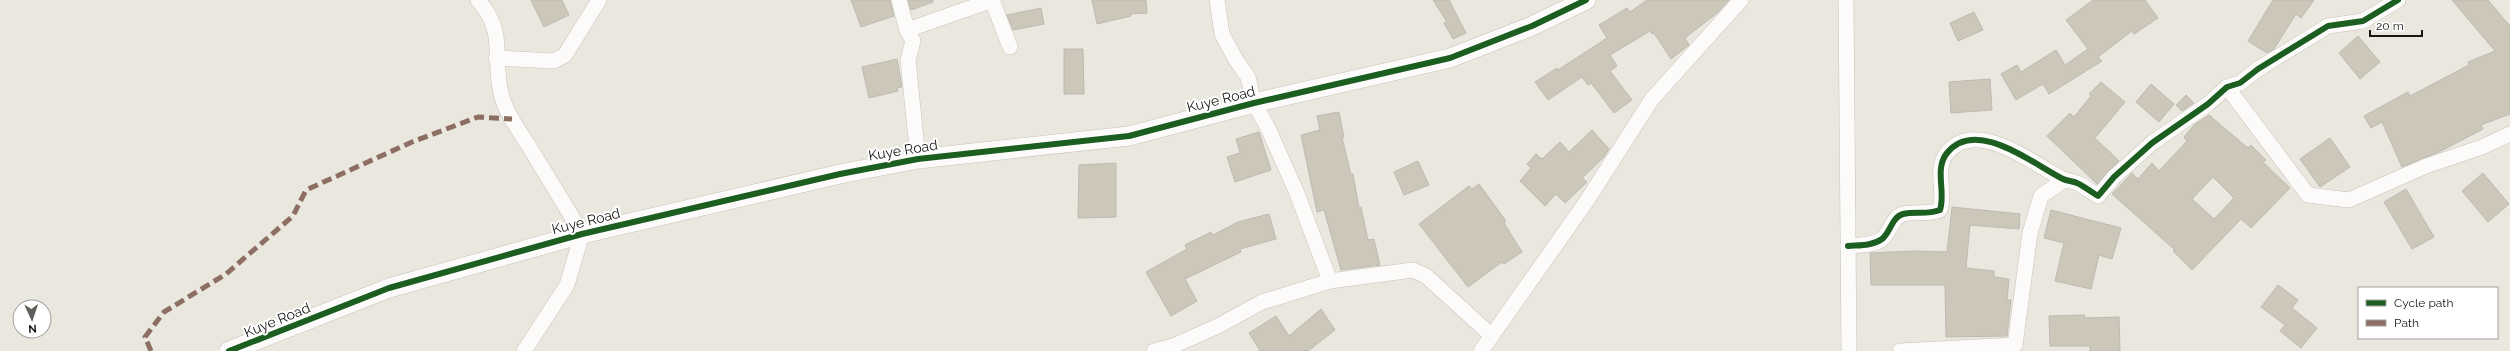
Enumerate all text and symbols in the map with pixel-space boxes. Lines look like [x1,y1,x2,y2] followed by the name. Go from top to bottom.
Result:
[2370,12,2422,38] scale bar
[2376,19,2404,33] text: 20 m
[1185,83,1257,115] street label: Kuye Road
[867,137,939,163] street label: Kuye Road
[550,205,622,237] street label: Kuye Road
[2358,287,2498,339] legend
[2394,296,2453,310] text: Cycle path
[12,299,52,339] north arrow
[242,300,312,340] street label: Kuye Road
[2394,316,2419,330] text: Path
[28,322,37,335] text: N

